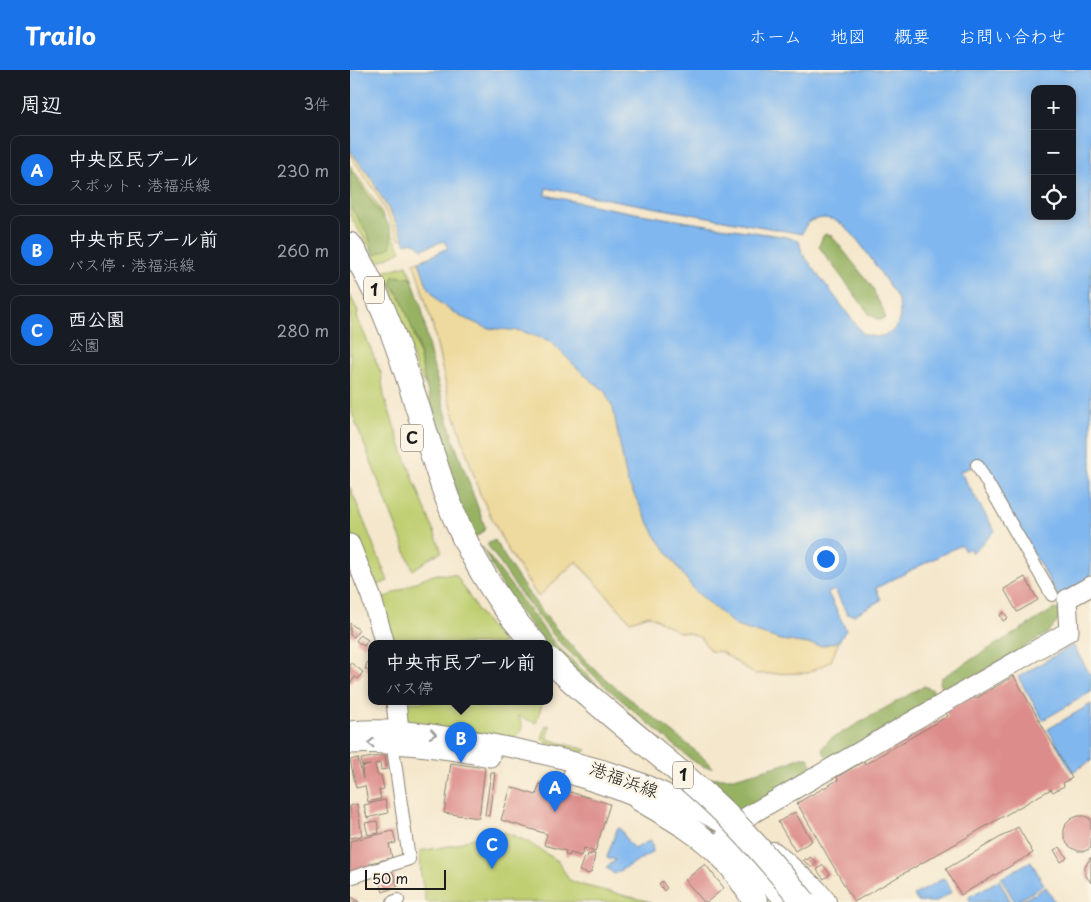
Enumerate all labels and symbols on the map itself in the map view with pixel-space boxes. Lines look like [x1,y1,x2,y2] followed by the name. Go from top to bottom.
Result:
[364,276,384,304] road number: 1
[401,424,423,452] road number: C
[813,546,839,572] your location
[445,722,477,763] pin: B
[429,729,438,739] one-way arrow
[367,738,375,749] one-way arrow
[586,754,663,804] street label: 港福浜線
[673,762,693,788] road number: 1
[539,771,571,812] pin: A
[476,828,508,869] pin: C
[365,867,446,890] scale bar

